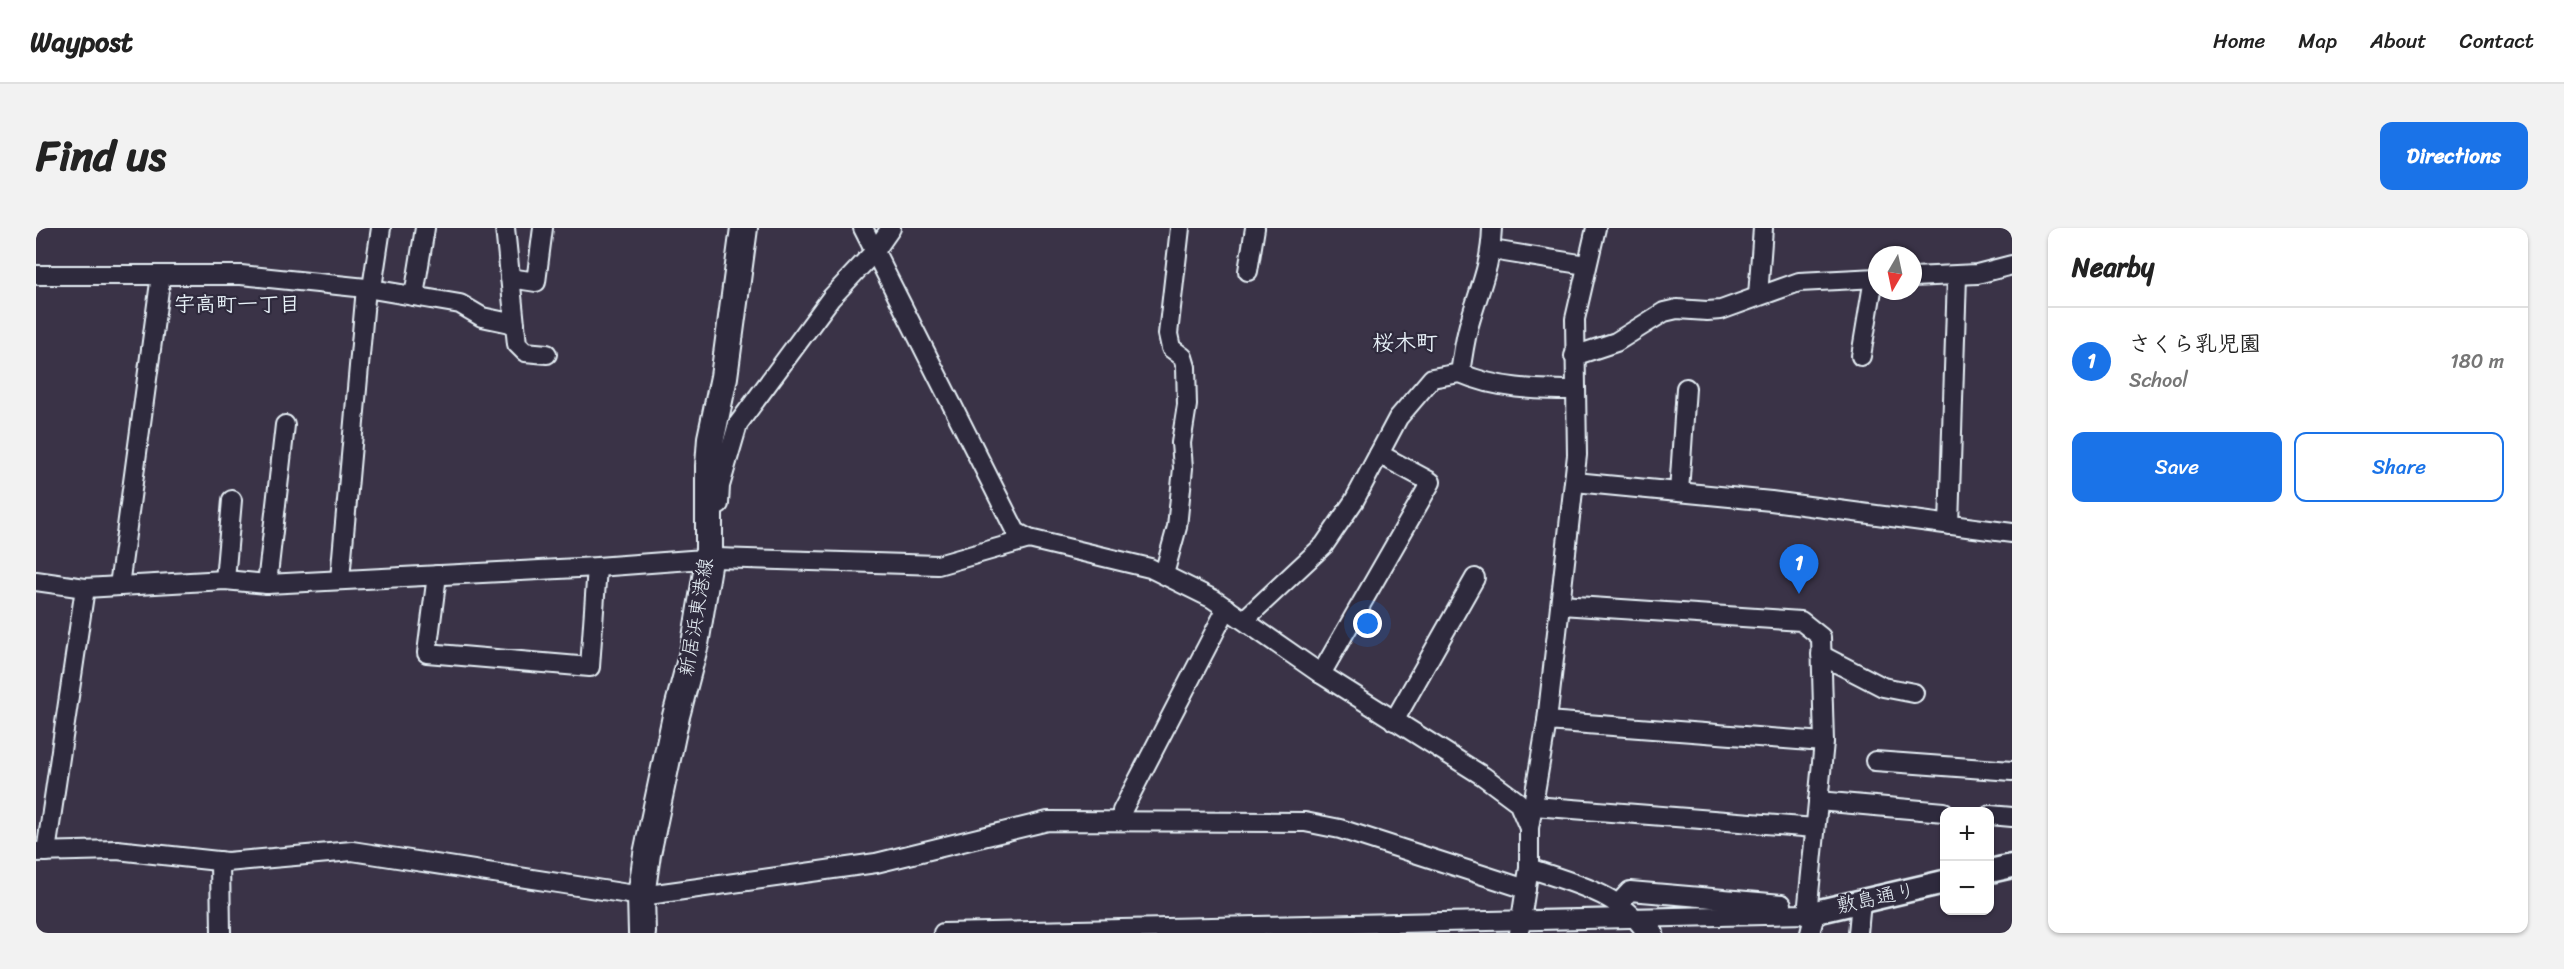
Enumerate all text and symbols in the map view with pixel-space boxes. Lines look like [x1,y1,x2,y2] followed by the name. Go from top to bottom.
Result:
[30,17,133,66] text: Waypost
[2213,22,2265,60] text: Home
[2298,22,2337,60] text: Map
[2370,22,2427,60] text: About
[2460,22,2534,60] text: Contact
[36,119,166,193] text: Find us
[2380,122,2528,190] button: Directions
[2072,244,2154,290] text: Nearby
[1868,246,1922,300] north arrow
[174,285,300,323] district label: 宇高町一丁目
[1372,323,1438,362] district label: 桜木町
[2129,324,2261,363] text: さくら乳児園
[2087,344,2096,379] text: 1
[2450,344,2504,379] text: 180 m
[2129,363,2188,398] text: School
[2072,432,2282,502] button: Save
[2294,432,2504,502] button: Share
[1780,544,1818,594] pin: 1
[668,555,724,679] street label: 新居浜東港線
[1353,609,1382,638] your location
[1940,807,1994,915] map controls
[1940,807,1994,861] button: +
[1940,861,1994,915] button: −
[1833,873,1919,923] street label: 敷島通り

